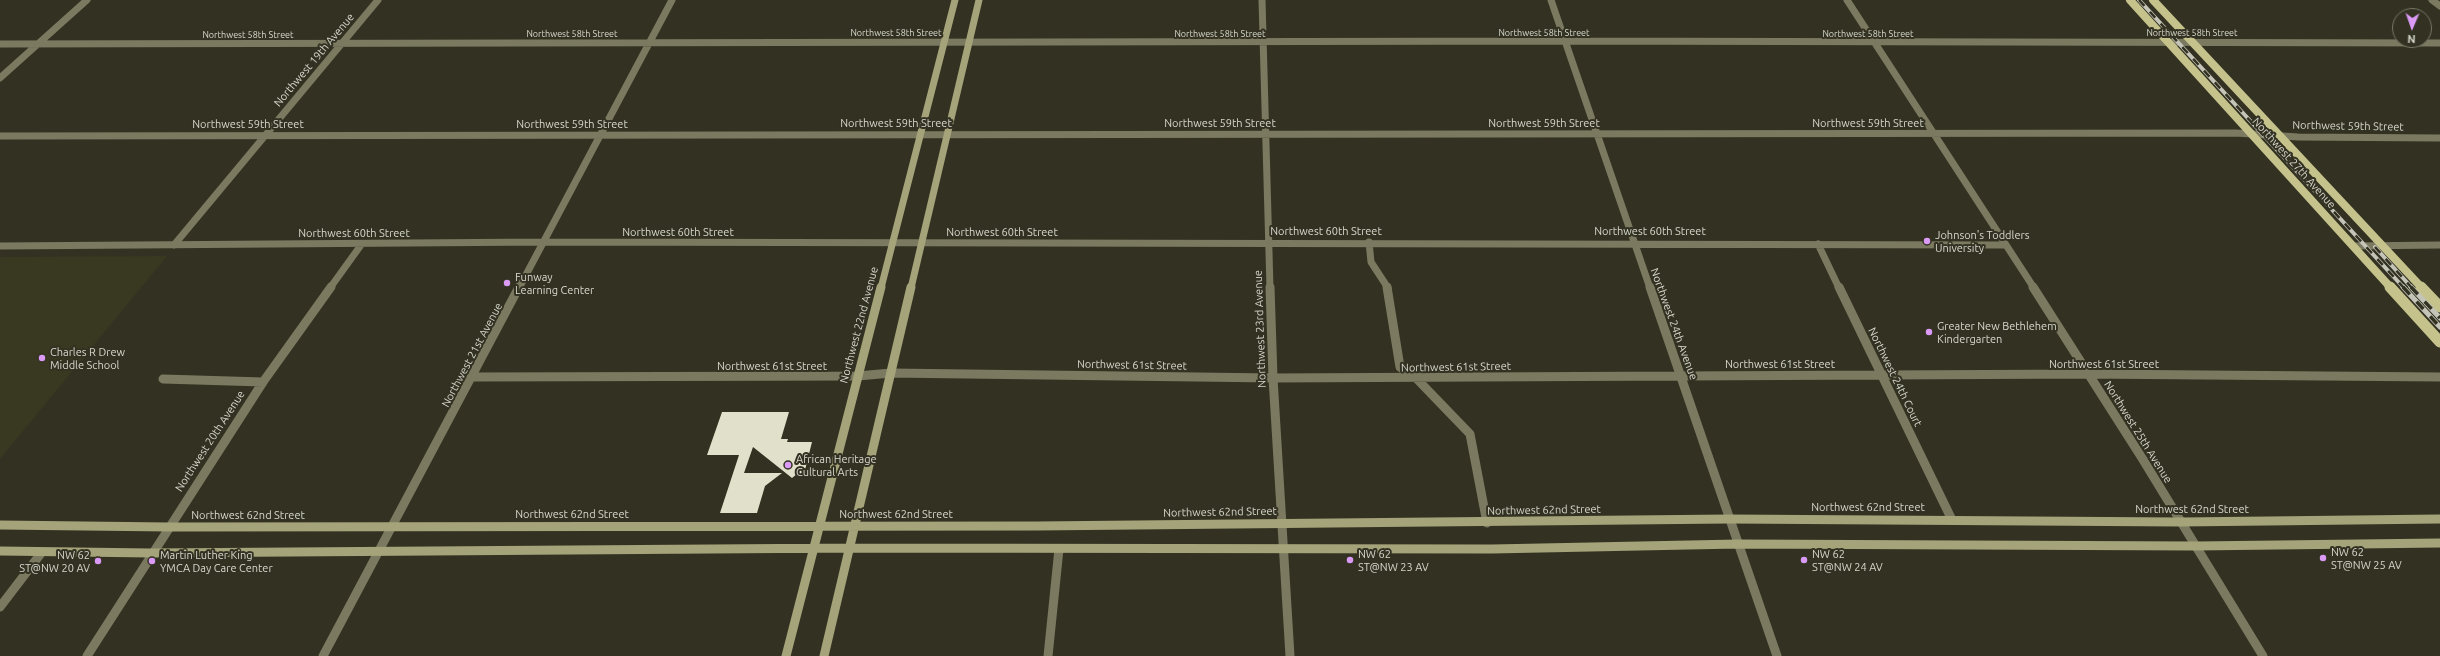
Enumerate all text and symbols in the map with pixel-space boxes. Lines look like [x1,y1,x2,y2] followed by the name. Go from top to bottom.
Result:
[2392,8,2432,48] north arrow
[271,11,357,109] street label: Northwest 19th Avenue
[850,28,942,38] street label: Northwest 58th Street
[1498,28,1590,38] street label: Northwest 58th Street
[2146,28,2238,38] street label: Northwest 58th Street
[526,29,618,39] street label: Northwest 58th Street
[1174,29,1266,39] street label: Northwest 58th Street
[1822,29,1914,39] street label: Northwest 58th Street
[202,30,294,40] street label: Northwest 58th Street
[2407,33,2416,45] text: N
[2250,115,2338,211] street label: Northwest 27th Avenue
[840,116,952,130] street label: Northwest 59th Street
[1164,116,1276,130] street label: Northwest 59th Street
[1488,116,1600,130] street label: Northwest 59th Street
[1812,116,1924,130] street label: Northwest 59th Street
[192,117,304,131] street label: Northwest 59th Street
[516,117,628,131] street label: Northwest 59th Street
[2292,118,2404,134] street label: Northwest 59th Street
[1270,224,1382,238] street label: Northwest 60th Street
[1594,224,1706,238] street label: Northwest 60th Street
[622,225,734,239] street label: Northwest 60th Street
[946,225,1058,239] street label: Northwest 60th Street
[298,226,410,240] street label: Northwest 60th Street
[1935,228,2029,254] place label: Johnson's Toddlers University
[1922,236,1932,246] marker: Johnson's Toddlers University
[837,265,881,385] street label: Northwest 22nd Avenue
[1648,266,1700,382] street label: Northwest 24th Avenue
[515,270,594,296] place label: Funway Learning Center
[1251,270,1269,388] street label: Northwest 23rd Avenue
[502,278,512,288] marker: Funway Learning Center
[439,301,505,409] street label: Northwest 21st Avenue
[1937,319,2057,345] place label: Greater New Bethlehem Kindergarten
[1865,325,1925,429] street label: Northwest 24th Court
[1924,327,1934,337] marker: Greater New Bethlehem Kindergarten
[50,345,125,371] place label: Charles R Drew Middle School
[37,353,47,363] marker: Charles R Drew Middle School
[1077,357,1187,373] street label: Northwest 61st Street
[1725,357,1835,371] street label: Northwest 61st Street
[2049,357,2159,371] street label: Northwest 61st Street
[717,359,827,373] street label: Northwest 61st Street
[1401,359,1511,375] street label: Northwest 61st Street
[2101,379,2175,485] street label: Northwest 25th Avenue
[172,388,248,494] street label: Northwest 20th Avenue
[796,452,877,478] place label: African Heritage Cultural Arts
[783,460,793,470] marker: African Heritage Cultural Arts
[1811,500,1925,514] street label: Northwest 62nd Street
[1487,502,1601,518] street label: Northwest 62nd Street
[2135,502,2249,516] street label: Northwest 62nd Street
[1163,504,1277,520] street label: Northwest 62nd Street
[515,507,629,521] street label: Northwest 62nd Street
[839,507,953,521] street label: Northwest 62nd Street
[191,508,305,522] street label: Northwest 62nd Street
[2331,545,2402,571] place label: NW 62 ST@NW 25 AV
[1358,547,1429,573] place label: NW 62 ST@NW 23 AV
[1812,547,1883,573] place label: NW 62 ST@NW 24 AV
[19,548,90,574] place label: NW 62 ST@NW 20 AV
[160,548,273,574] place label: Martin Luther King YMCA Day Care Center
[2318,553,2328,563] marker: NW 62 ST@NW 25 AV
[1345,555,1355,565] marker: NW 62 ST@NW 23 AV
[1799,555,1809,565] marker: NW 62 ST@NW 24 AV
[93,556,103,566] marker: NW 62 ST@NW 20 AV
[147,556,157,566] marker: Martin Luther King YMCA Day Care Center

